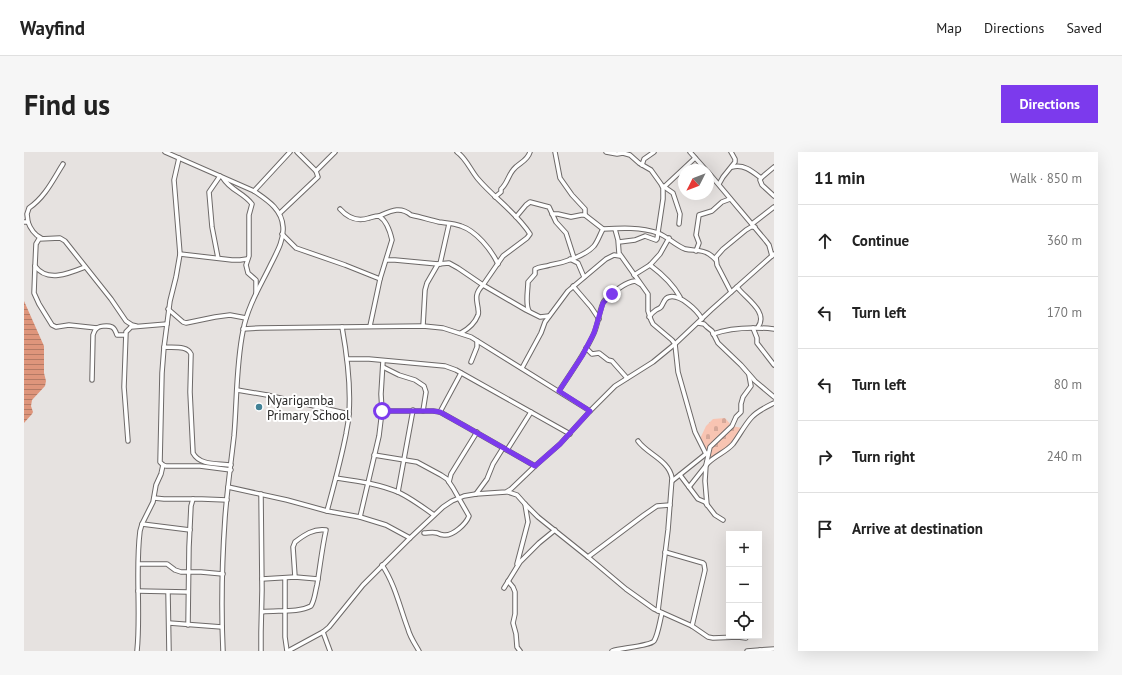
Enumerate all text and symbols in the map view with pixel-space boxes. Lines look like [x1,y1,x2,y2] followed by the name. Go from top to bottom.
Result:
[20,16,85,40] text: Wayfind
[936,19,962,37] text: Map
[984,19,1044,37] text: Directions
[1066,19,1102,37] text: Saved
[1001,85,1098,123] button: Directions
[24,86,110,123] text: Find us
[678,164,714,200] north arrow
[814,167,865,189] text: 11 min
[1010,170,1082,187] text: Walk · 850 m
[814,230,836,252] icon: ahead
[852,231,909,250] text: Continue
[1047,232,1082,249] text: 360 m
[603,285,621,303] route end
[814,302,836,324] icon: left
[852,303,906,322] text: Turn left
[1047,304,1082,321] text: 170 m
[814,374,836,396] icon: left
[852,375,906,394] text: Turn left
[1054,376,1082,393] text: 80 m
[267,392,350,424] place label: Nyarigamba Primary School
[254,402,264,412] marker: Nyarigamba Primary School
[373,402,391,420] route start
[814,446,836,468] icon: right
[852,447,915,466] text: Turn right
[1047,448,1082,465] text: 240 m
[814,518,836,540] icon: arrive
[852,519,983,538] text: Arrive at destination
[726,531,762,639] map controls
[726,531,762,567] button: +
[726,567,762,603] button: −
[726,603,762,639] button: locate

